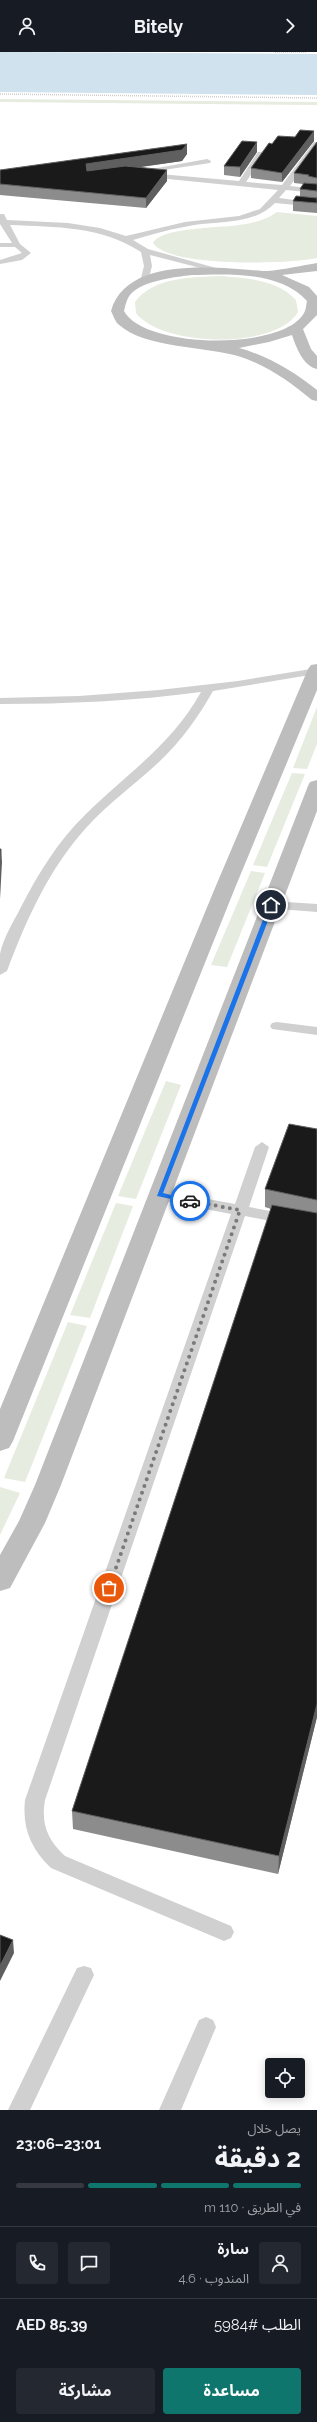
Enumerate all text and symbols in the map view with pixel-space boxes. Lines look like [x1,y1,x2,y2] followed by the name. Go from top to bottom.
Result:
[16,15,38,37] icon: person
[279,15,301,37] icon: forward
[134,16,183,37] text: Bitely
[254,888,288,922] pin
[260,894,282,916] icon: home
[170,1181,210,1221] courier
[179,1190,201,1212] icon: car
[92,1571,126,1605] pin
[98,1577,120,1599] icon: bag
[265,2058,305,2098] map controls
[265,2058,305,2098] button: locate
[247,2121,301,2136] text: يصل خلال
[16,2135,101,2153] text: 23:01–23:06
[215,2143,301,2173] text: 2 دقيقة
[204,2200,301,2215] text: في الطريق · 110 m
[217,2240,249,2258] text: سارة
[16,2242,58,2284] button: phone
[68,2242,110,2284] button: chat
[259,2242,301,2284] button: person
[178,2271,249,2286] text: المندوب · 4.6
[16,2316,87,2334] text: AED 85.39
[214,2316,301,2334] text: الطلب #5984
[16,2368,155,2414] button: مشاركة
[163,2368,301,2414] button: مساعدة

